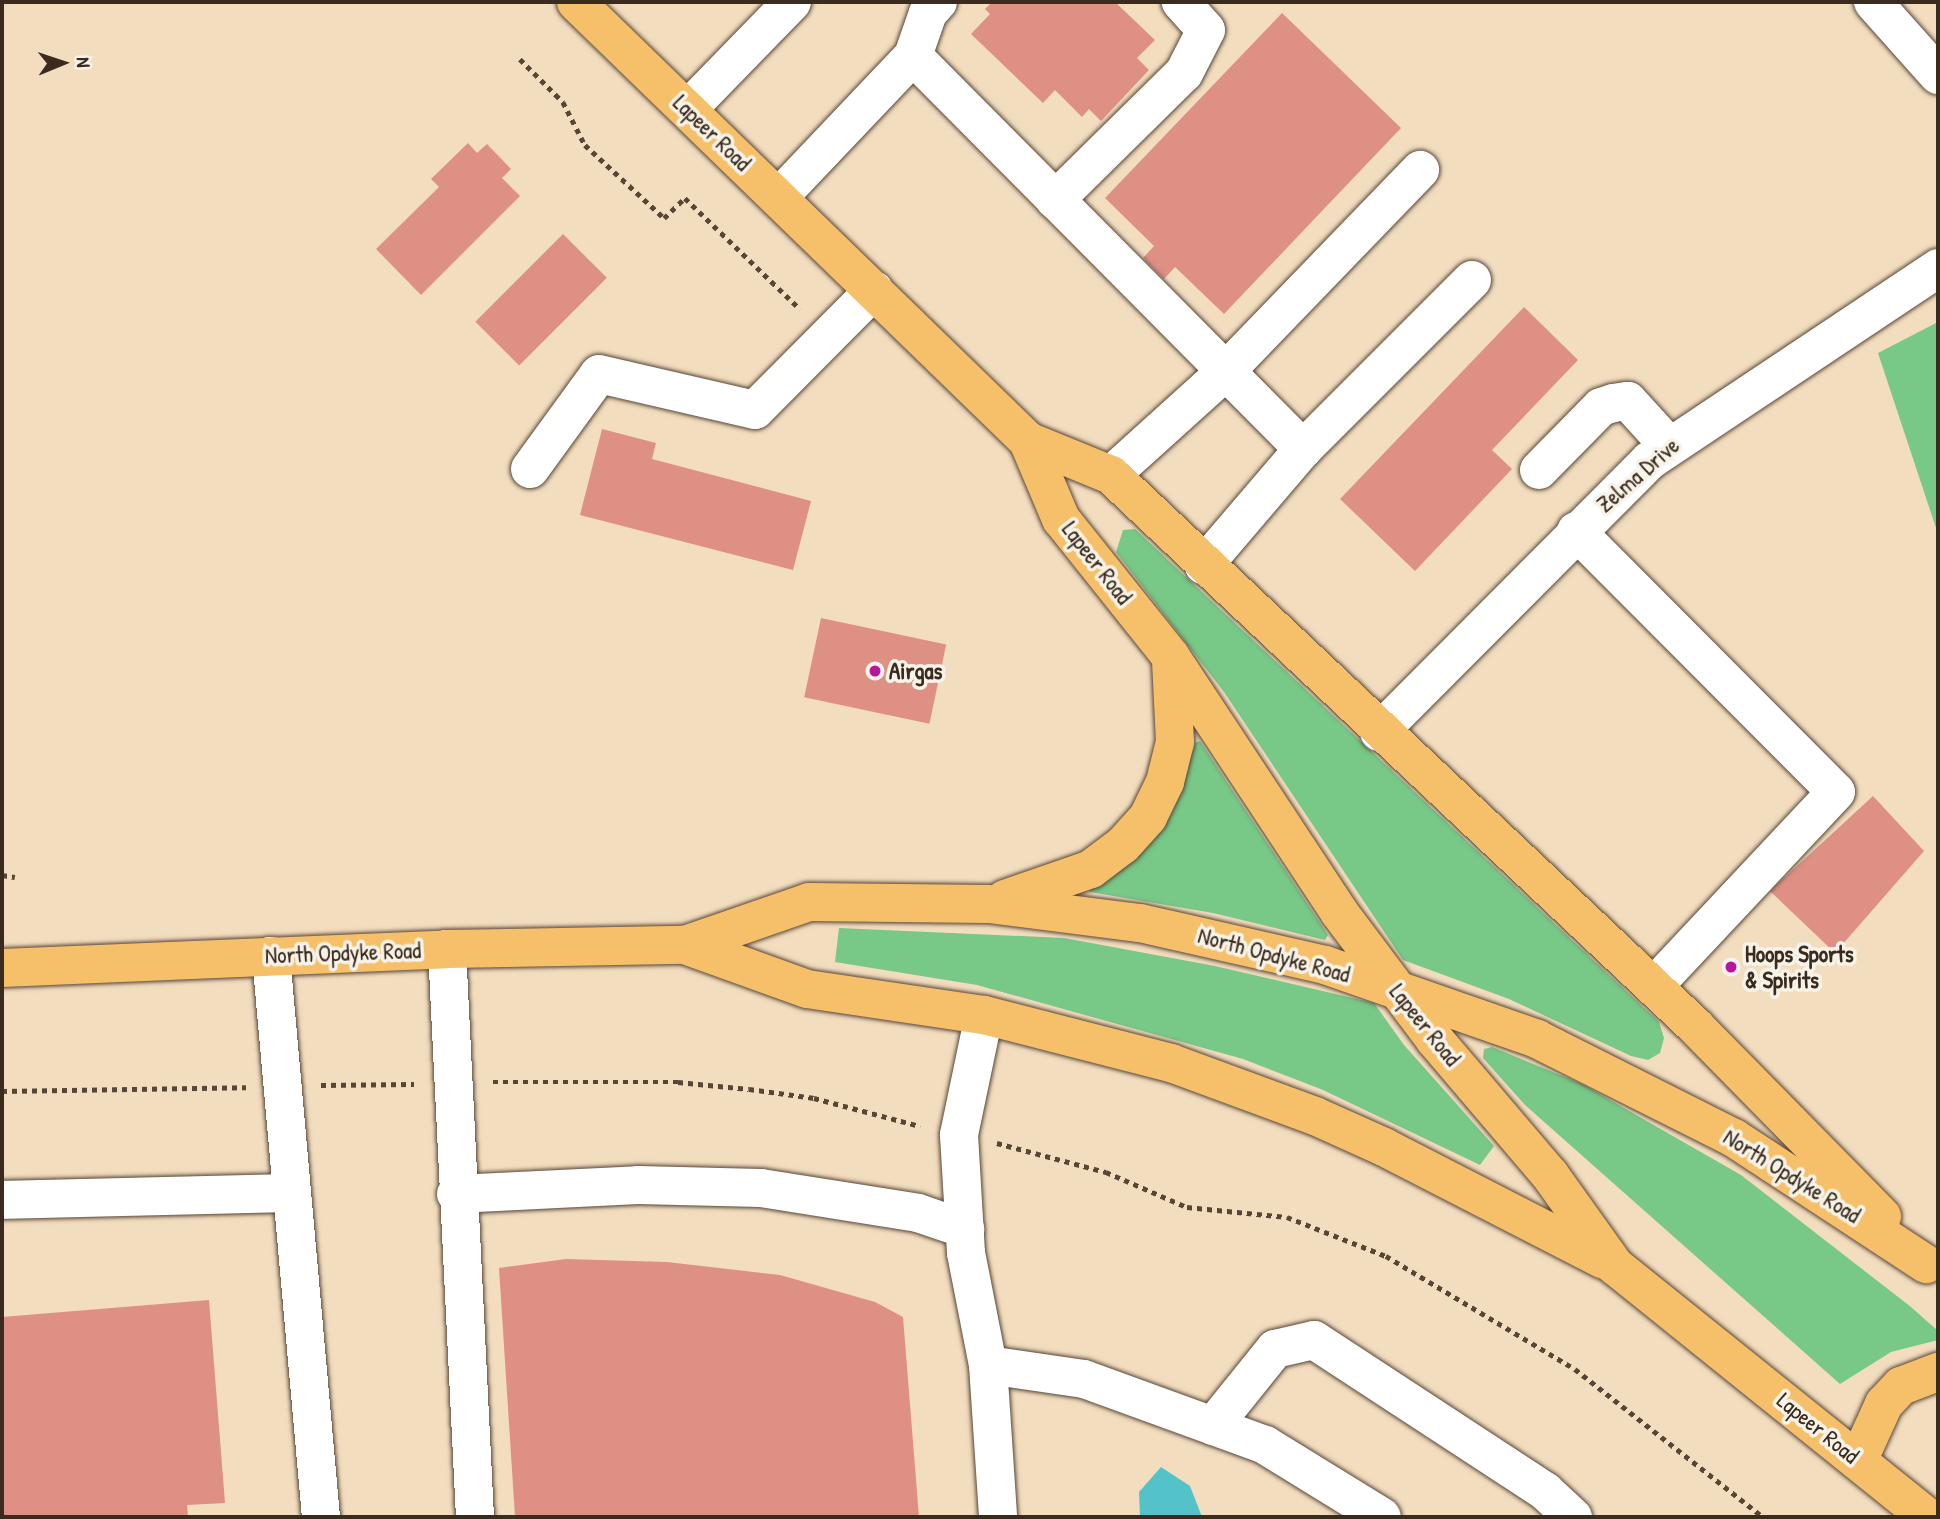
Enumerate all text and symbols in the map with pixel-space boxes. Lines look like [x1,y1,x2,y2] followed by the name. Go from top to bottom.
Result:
[28,28,98,98] north arrow
[71,57,97,68] text: N
[667,89,757,177] street label: Lapeer Road
[1591,432,1685,518] street label: Zelma Drive
[1056,516,1138,610] street label: Lapeer Road
[889,657,942,685] place label: Airgas
[867,663,883,679] marker: Airgas
[1195,921,1353,989] street label: North Opdyke Road
[264,936,422,970] street label: North Opdyke Road
[1745,940,1854,994] place label: Hoops Sports & Spirits
[1723,959,1739,975] marker: Hoops Sports & Spirits
[1384,978,1466,1072] street label: Lapeer Road
[1718,1123,1866,1229] street label: North Opdyke Road
[1771,1387,1865,1469] street label: Lapeer Road

